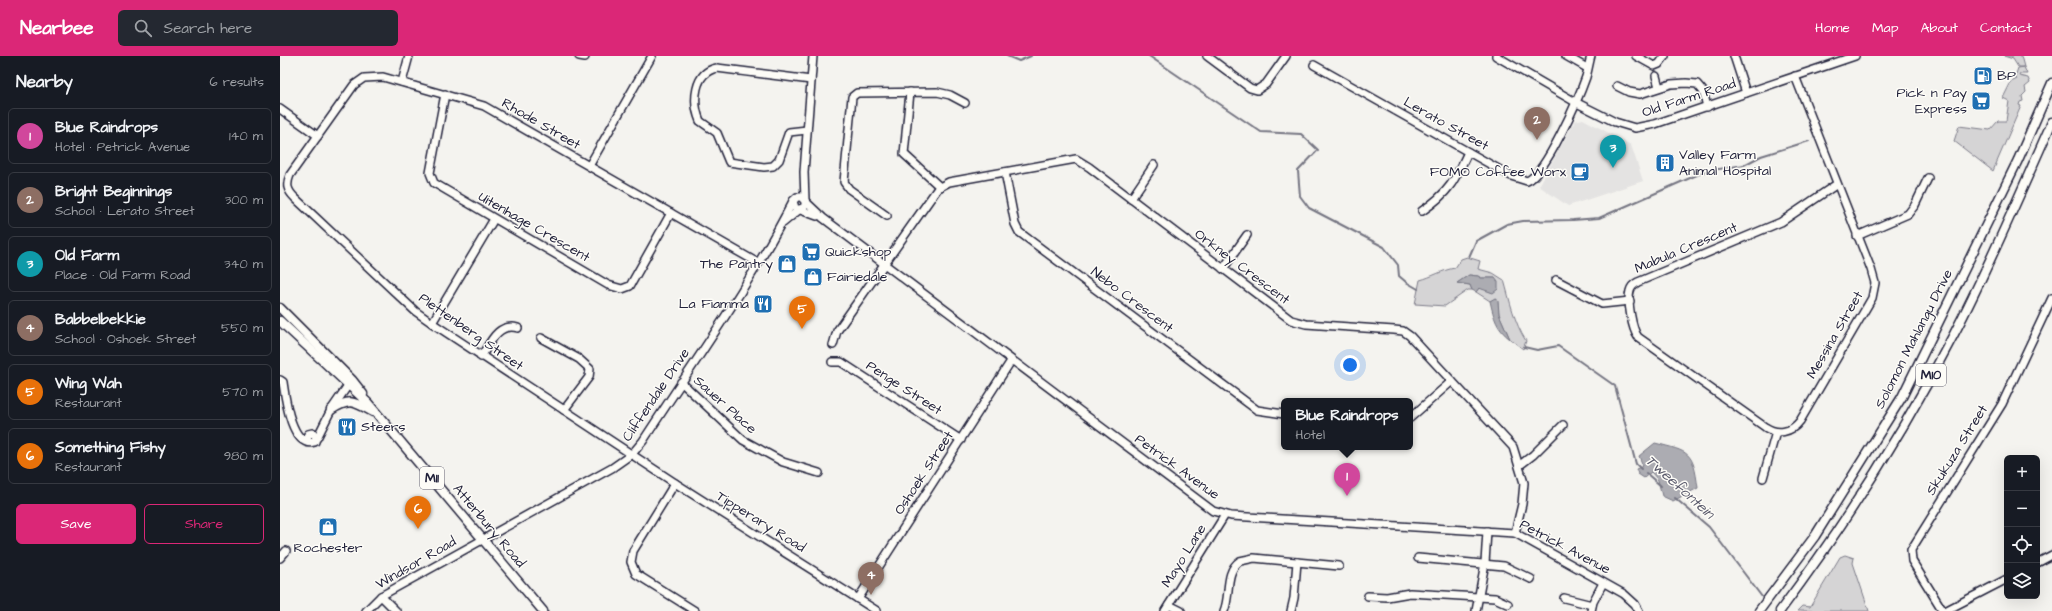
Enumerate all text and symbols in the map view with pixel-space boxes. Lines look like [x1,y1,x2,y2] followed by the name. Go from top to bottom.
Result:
[118,10,398,46] search box
[20,15,94,42] text: Nearbee
[132,17,154,39] icon: search
[164,18,252,39] text: Search here
[1815,18,1850,38] text: Home
[1872,18,1898,38] text: Map
[1920,18,1958,38] text: About
[1980,18,2032,38] text: Contact
[1972,65,1994,87] fuel station icon: BP
[1997,66,2016,86] place label: BP
[16,70,73,94] text: Nearby
[209,73,264,91] text: 6 results
[1640,73,1738,123] street label: Old Farm Road
[1897,83,1967,119] place label: Pick n Pay Express
[1970,90,1992,112] supermarket icon: Pick n Pay Express
[1400,92,1492,156] street label: Lerato Street
[498,93,585,155] street label: Rhode Street
[1524,107,1550,140] pin: 2
[55,117,158,138] text: Blue Raindrops
[29,127,31,145] text: 1
[229,127,263,145] text: 140 m
[1600,135,1626,168] pin: 3
[55,138,190,156] text: Hotel · Petrick Avenue
[1679,145,1771,181] place label: Valley Farm Animal Hospital
[1654,152,1676,174] building icon: Valley Farm Animal Hospital
[1569,161,1591,183] cafe icon: FOMO Coffee Worx
[1430,162,1566,182] place label: FOMO Coffee Worx
[55,181,172,202] text: Bright Beginnings
[474,187,594,267] street label: Uitenhage Crescent
[26,191,34,209] text: 2
[225,191,263,209] text: 300 m
[55,202,195,220] text: School · Lerato Street
[1631,217,1741,279] street label: Mabula Crescent
[1190,224,1294,310] street label: Orkney Crescent
[800,241,822,263] supermarket icon: Quickshop
[825,242,892,262] place label: Quickshop
[55,245,119,266] text: Old Farm
[776,253,798,275] shop icon: The Pantry
[700,254,773,274] place label: The Pantry
[27,255,33,273] text: 3
[224,255,263,273] text: 340 m
[1086,262,1178,338] street label: Nebo Crescent
[1870,265,1958,412] street label: Solomon Mahlangu Drive
[55,266,190,284] text: Place · Old Farm Road
[802,266,824,288] shop icon: Fairiedale
[827,267,888,287] place label: Fairiedale
[1802,287,1868,383] street label: Messina Street
[415,288,528,376] street label: Plettenberg Street
[752,293,774,315] restaurant icon: La Fiamma
[679,294,749,314] place label: La Fiamma
[789,296,815,329] pin: 5
[55,309,146,330] text: Babbelbekkie
[26,319,34,337] text: 4
[221,319,263,337] text: 550 m
[55,330,196,348] text: School · Oshoek Street
[617,344,695,446] street label: Cliffendale Drive
[1340,355,1360,375] your location
[862,356,946,420] street label: Penge Street
[1916,364,1946,386] road number: M10
[689,371,761,439] street label: Sauer Place
[55,373,122,394] text: Wing Wah
[25,383,35,401] text: 5
[222,383,263,401] text: 570 m
[55,394,122,412] text: Restaurant
[1281,398,1413,450] popup
[1921,401,1993,499] street label: Skukuza Street
[1295,405,1399,426] text: Blue Raindrops
[336,416,358,438] restaurant icon: Steers
[361,417,406,437] place label: Steers
[1295,426,1325,444] text: Hotel
[889,427,959,519] street label: Oshoek Street
[1130,429,1224,505] street label: Petrick Avenue
[55,437,166,458] text: Something Fishy
[26,447,34,465] text: 6
[224,447,263,465] text: 980 m
[1641,450,1720,525] water label: Tweefontein
[2004,455,2040,599] map controls
[2004,455,2040,491] button: +
[55,458,122,476] text: Restaurant
[1334,463,1360,496] pin: 1
[420,467,444,489] road number: M11
[448,480,530,572] street label: Atterbury Road
[712,486,810,558] street label: Tipperary Road
[2004,491,2040,527] button: −
[405,496,431,529] pin: 6
[16,504,136,544] button: Save
[144,504,264,544] button: Share
[1516,515,1614,580] street label: Petrick Avenue
[317,516,339,538] shop icon: Rochester
[1157,520,1212,592] street label: Mayo Lane
[2004,527,2040,563] button: locate
[372,532,460,594] street label: Windsor Road
[293,538,363,558] place label: Rochester
[858,562,884,595] pin: 4
[2004,563,2040,599] button: layers

